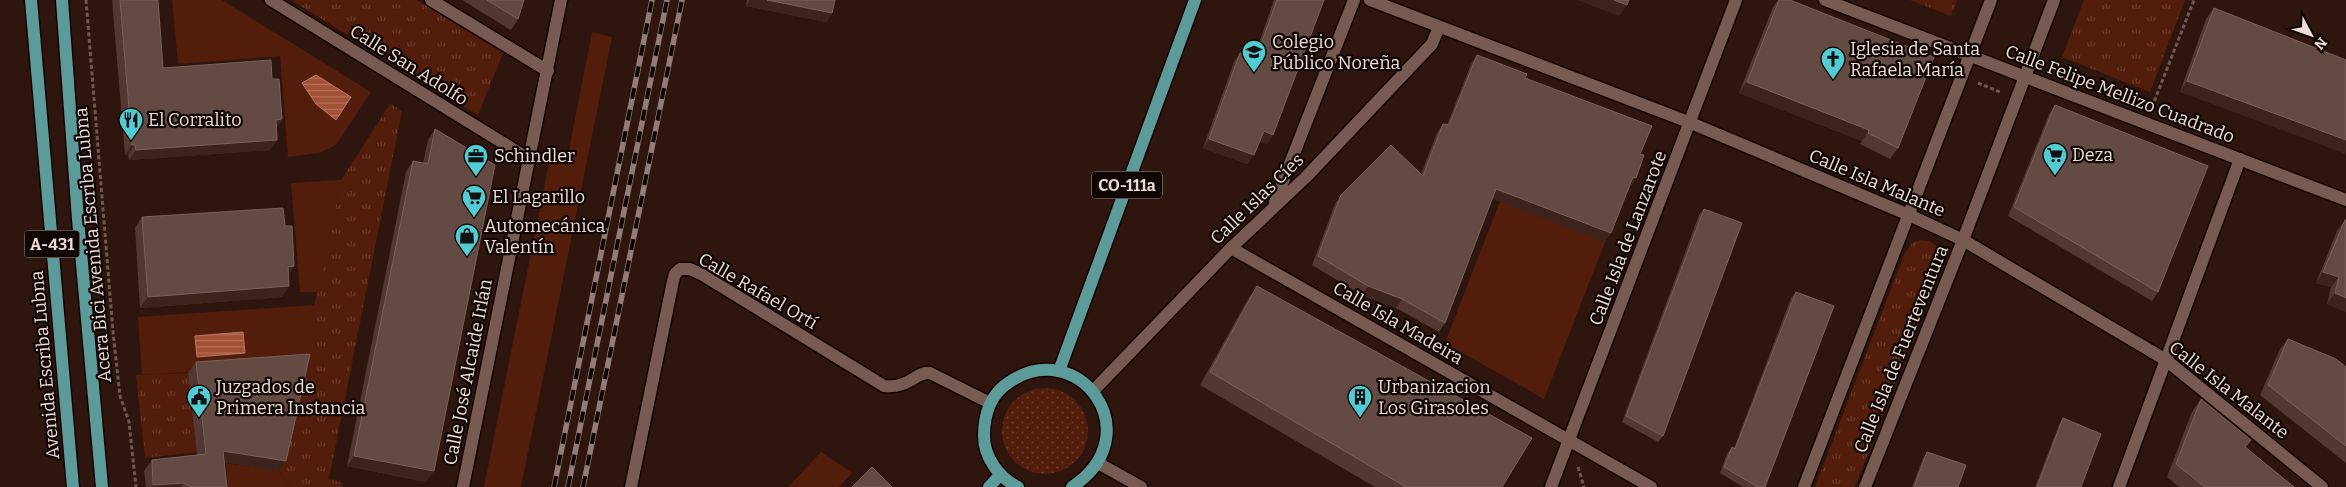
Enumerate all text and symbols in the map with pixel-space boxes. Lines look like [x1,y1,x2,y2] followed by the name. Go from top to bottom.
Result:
[2286,10,2336,60] north arrow
[346,20,472,110] street label: Calle San Adolfo
[1272,31,1401,74] place label: Colegio Público Noreña
[2310,34,2330,53] text: N
[1850,38,1980,81] place label: Iglesia de Santa Rafaela María
[1241,39,1267,73] school or university icon: Colegio Público Noreña
[2002,40,2238,148] street label: Calle Felipe Mellizo Cuadrado
[1820,46,1846,80] church icon: Iglesia de Santa Rafaela María
[70,106,116,383] street label: Acera Bici Avenida Escriba Lubna
[118,107,144,141] restaurant icon: El Corralito
[148,109,242,131] place label: El Corralito
[2042,142,2068,176] supermarket icon: Deza
[463,143,489,177] office icon: Schindler
[1806,144,1948,222] street label: Calle Isla Malante
[2072,144,2113,166] place label: Deza
[494,145,575,167] place label: Schindler
[1584,147,1672,329] street label: Calle Isla de Lanzarote
[1206,149,1308,249] street label: Calle Islas Cíes
[1092,172,1162,198] road number: CO-111a
[461,184,487,218] supermarket icon: El Lagarillo
[492,186,585,208] place label: El Lagarillo
[484,215,605,258] place label: Automecánica Valentín
[454,223,480,257] shop icon: Automecánica Valentín
[24,230,80,258] road number: A-431
[1849,242,1953,456] street label: Calle Isla de Fuerteventura
[695,248,822,334] street label: Calle Rafael Ortí
[26,270,64,460] street label: Avenida Escriba Lubna
[439,276,497,467] street label: Calle José Alcaide Irlán
[1329,277,1467,369] street label: Calle Isla Madeira
[2165,336,2293,444] street label: Calle Isla Malante
[215,376,366,419] place label: Juzgados de Primera Instancia
[1378,376,1491,419] place label: Urbanizacion Los Girasoles
[186,384,212,418] public building icon: Juzgados de Primera Instancia
[1347,384,1373,418] building icon: Urbanizacion Los Girasoles

